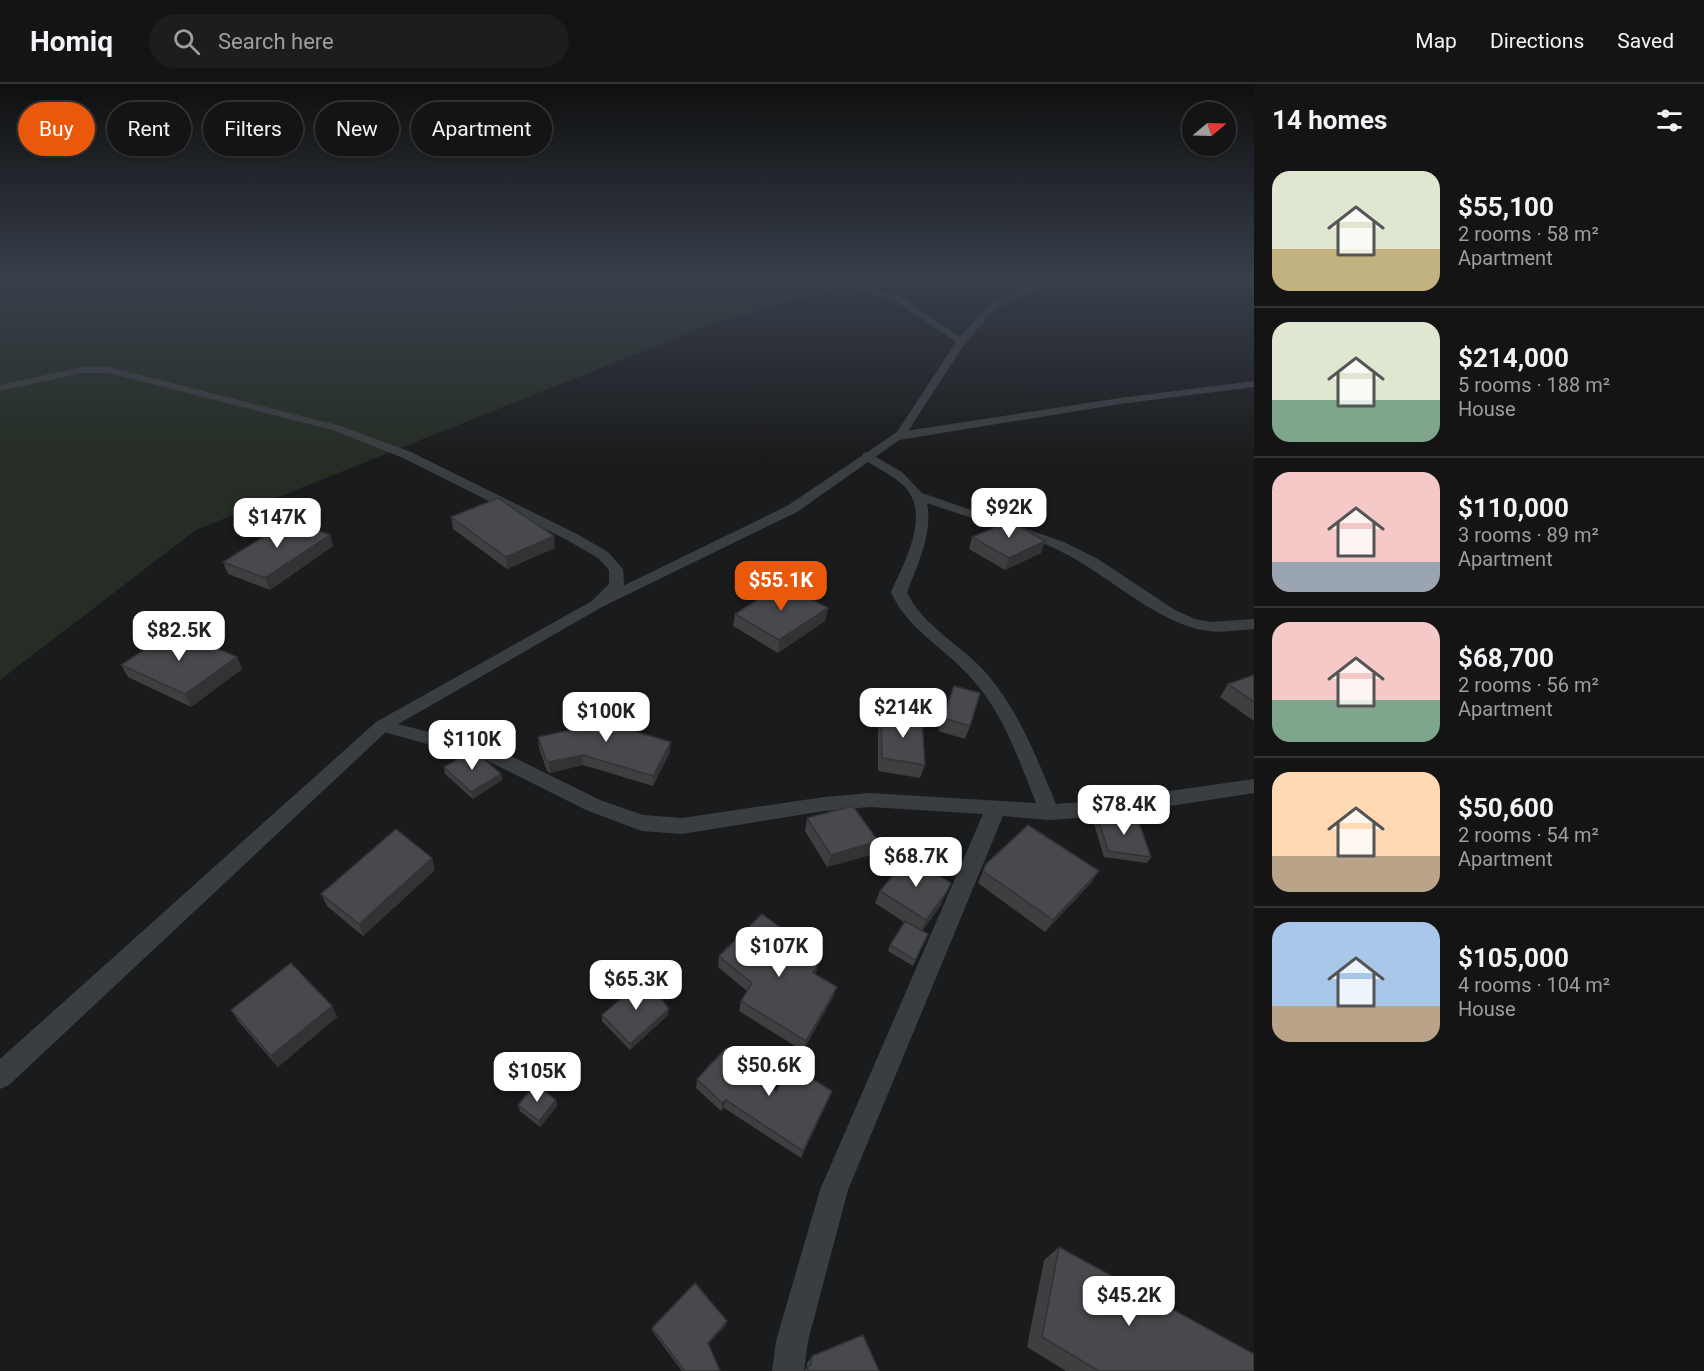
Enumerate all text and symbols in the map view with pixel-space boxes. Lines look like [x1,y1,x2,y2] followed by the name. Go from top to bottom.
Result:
[149,14,569,68] search box
[30,25,113,58] text: Homiq
[170,25,203,58] icon: search
[218,29,334,54] text: Search here
[1415,29,1457,53] text: Map
[1490,29,1584,53] text: Directions
[1617,29,1674,53] text: Saved
[18,102,95,156] chip: Buy
[107,102,191,156] chip: Rent
[203,102,303,156] chip: Filters
[315,102,399,156] chip: New
[411,102,552,156] chip: Apartment
[1182,102,1236,156] north arrow
[1182,102,1236,156] map controls
[1653,104,1686,137] icon: filters
[1272,105,1387,135] text: 14 homes
[1458,192,1554,222] text: $55,100
[1320,195,1392,267] icon: home
[1458,222,1599,246] text: 2 rooms · 58 m²
[1458,246,1553,270] text: Apartment
[1458,343,1569,373] text: $214,000
[1320,346,1392,418] icon: home
[1458,373,1610,397] text: 5 rooms · 188 m²
[1458,397,1516,421] text: House
[973,488,1045,539] pin: $92K
[1458,493,1569,523] text: $110,000
[985,495,1033,519] text: $92K
[1320,496,1392,568] icon: home
[235,498,319,549] pin: $147K
[248,505,306,529] text: $147K
[1458,523,1599,547] text: 3 rooms · 89 m²
[1458,547,1553,571] text: Apartment
[732,561,830,612] pin: $55.1K
[749,568,813,592] text: $55.1K
[130,611,228,662] pin: $82.5K
[147,618,211,642] text: $82.5K
[1458,643,1554,673] text: $68,700
[1320,646,1392,718] icon: home
[1458,673,1599,697] text: 2 rooms · 56 m²
[861,688,945,739] pin: $214K
[564,692,648,743] pin: $100K
[874,695,932,719] text: $214K
[1458,697,1553,721] text: Apartment
[577,699,635,723] text: $100K
[430,720,514,771] pin: $110K
[443,727,501,751] text: $110K
[1075,785,1173,836] pin: $78.4K
[1092,792,1156,816] text: $78.4K
[1458,793,1554,823] text: $50,600
[1320,796,1392,868] icon: home
[1458,823,1599,847] text: 2 rooms · 54 m²
[867,837,965,888] pin: $68.7K
[884,844,948,868] text: $68.7K
[1458,847,1553,871] text: Apartment
[737,927,821,978] pin: $107K
[750,934,808,958] text: $107K
[1458,943,1569,973] text: $105,000
[1320,946,1392,1018] icon: home
[587,960,685,1011] pin: $65.3K
[604,967,668,991] text: $65.3K
[1458,973,1610,997] text: 4 rooms · 104 m²
[1458,997,1516,1021] text: House
[720,1046,818,1097] pin: $50.6K
[495,1052,579,1103] pin: $105K
[737,1053,801,1077] text: $50.6K
[508,1059,566,1083] text: $105K
[1080,1276,1178,1327] pin: $45.2K
[1097,1283,1161,1307] text: $45.2K

